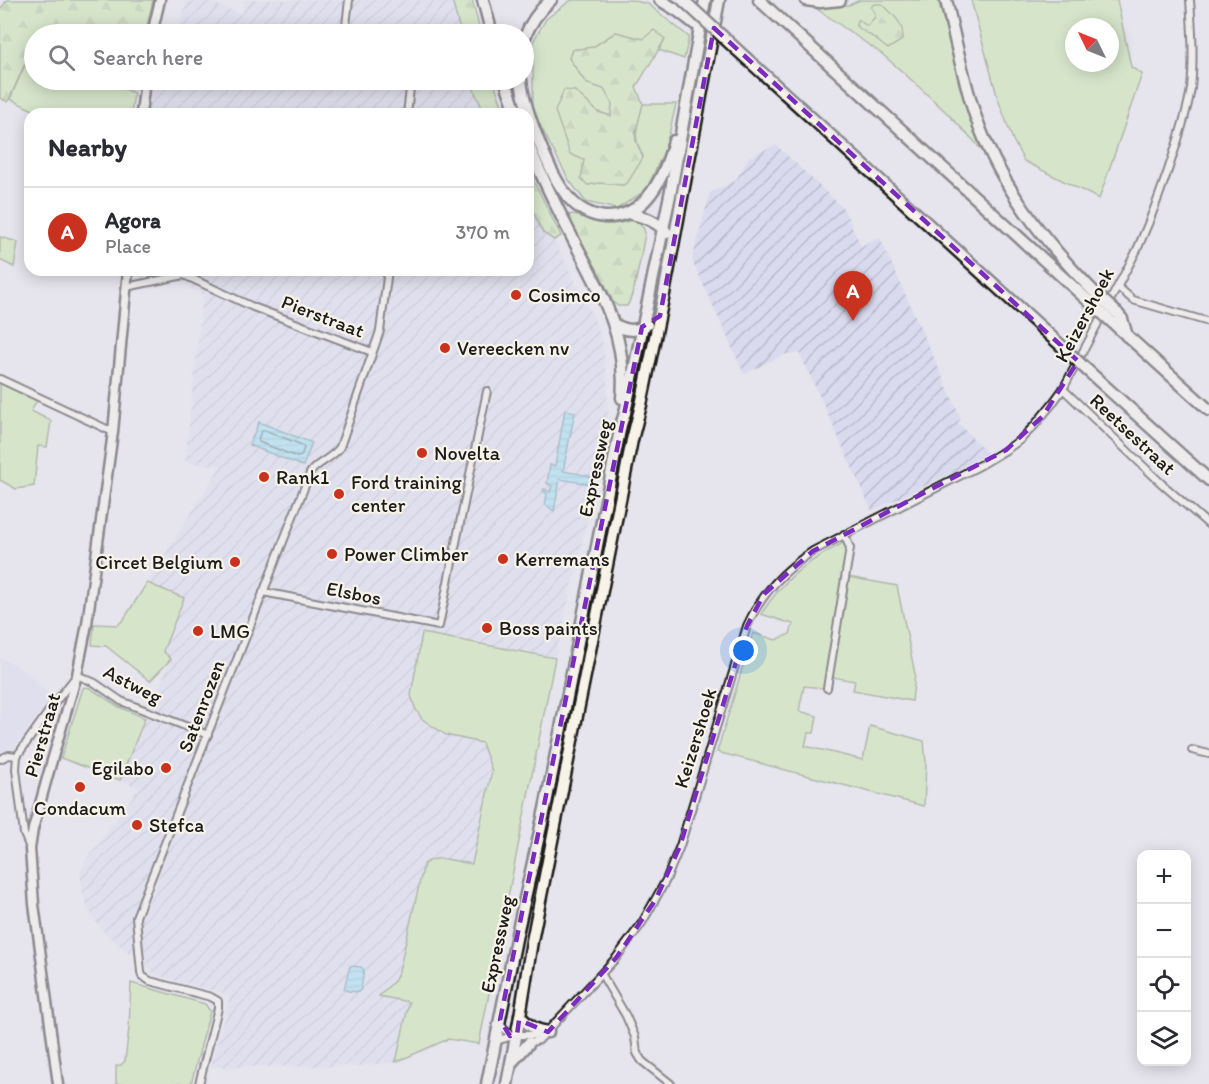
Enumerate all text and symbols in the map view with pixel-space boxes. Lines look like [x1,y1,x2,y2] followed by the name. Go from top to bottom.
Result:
[1065,18,1119,72] north arrow
[24,24,534,90] search box
[45,41,78,74] icon: search
[93,44,203,71] text: Search here
[48,131,127,163] text: Nearby
[105,207,161,234] text: Agora
[61,220,74,244] text: A
[456,220,510,244] text: 370 m
[105,234,151,258] text: Place
[1049,264,1119,366] street label: Keizershoek
[834,272,872,321] pin: A
[528,283,601,307] place label: Cosimco
[509,288,523,302] marker: Cosimco
[278,289,368,343] street label: Pierstraat
[457,336,569,360] place label: Vereecken nv
[438,341,452,355] marker: Vereecken nv
[1085,388,1181,480] street label: Reetsestraat
[573,416,617,519] street label: Expressweg
[434,441,501,465] place label: Novelta
[415,446,429,460] marker: Novelta
[276,465,329,489] place label: Rank1
[257,470,271,484] marker: Rank1
[351,470,462,517] place label: Ford training center
[332,487,346,501] marker: Ford training center
[344,542,469,566] place label: Power Climber
[325,547,339,561] marker: Power Climber
[515,547,610,571] place label: Kerremans
[95,550,223,574] place label: Circet Belgium
[496,552,510,566] marker: Kerremans
[228,555,242,569] marker: Circet Belgium
[325,576,383,610] street label: Elsbos
[499,616,598,640] place label: Boss paints
[210,619,250,643] place label: LMG
[480,621,494,635] marker: Boss paints
[191,624,205,638] marker: LMG
[729,636,758,665] your location
[172,656,230,755] street label: Satenrozen
[100,659,167,709] street label: Astweg
[668,685,722,791] street label: Keizershoek
[19,690,66,780] street label: Pierstraat
[91,756,154,780] place label: Egilabo
[159,761,173,775] marker: Egilabo
[73,780,87,794] marker: Condacum
[34,796,126,820] place label: Condacum
[149,813,204,837] place label: Stefca
[130,818,144,832] marker: Stefca
[1137,850,1191,1066] map controls
[1137,850,1191,904] button: +
[475,892,519,995] street label: Expressweg
[1137,904,1191,958] button: −
[1137,958,1191,1012] button: locate
[1137,1012,1191,1066] button: layers

